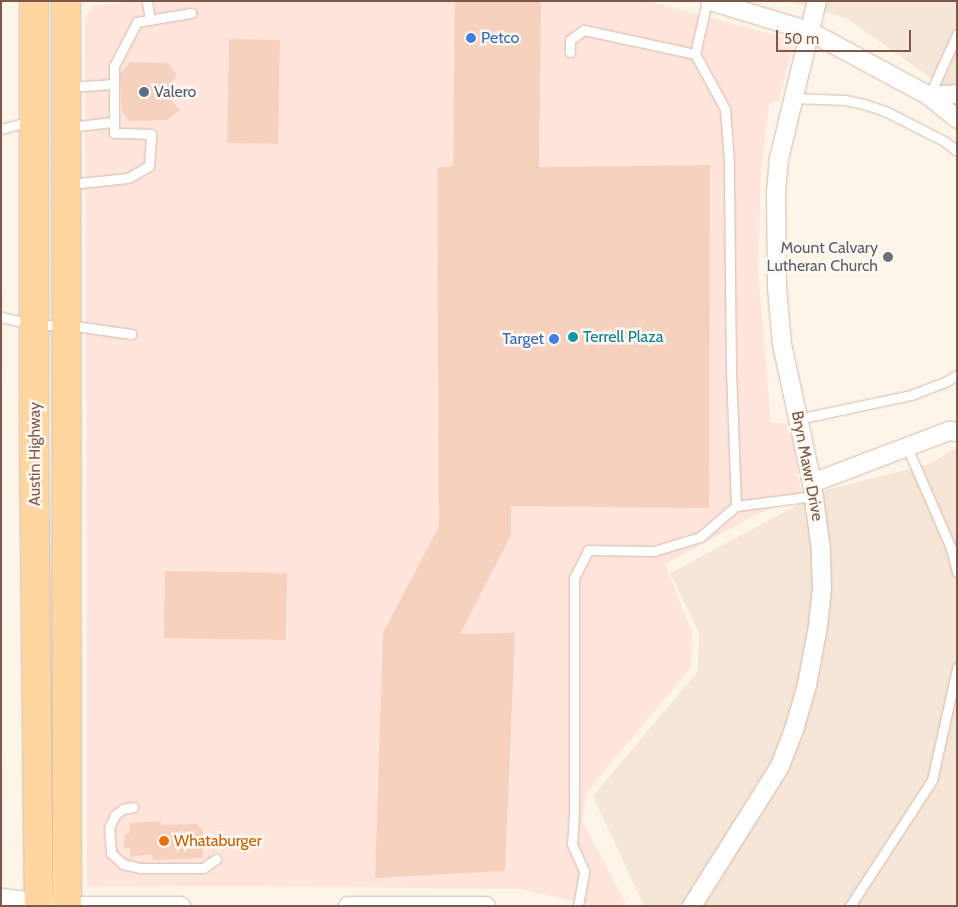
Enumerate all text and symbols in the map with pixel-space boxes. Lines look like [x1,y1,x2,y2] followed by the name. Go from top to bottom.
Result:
[778,20,913,52] scale bar
[481,28,519,48] place label: Petco
[784,30,819,48] text: 50 m
[465,32,477,44] marker: Petco
[154,82,196,102] place label: Valero
[138,86,150,98] marker: Valero
[767,238,878,276] place label: Mount Calvary Lutheran Church
[882,251,894,263] marker: Mount Calvary Lutheran Church
[583,327,663,347] place label: Terrell Plaza
[502,329,544,349] place label: Target
[567,331,579,343] marker: Terrell Plaza
[548,333,560,345] marker: Target
[25,402,45,506] street label: Austin Highway
[787,409,827,523] street label: Bryn Mawr Drive
[174,831,262,851] place label: Whataburger
[158,835,170,847] marker: Whataburger

